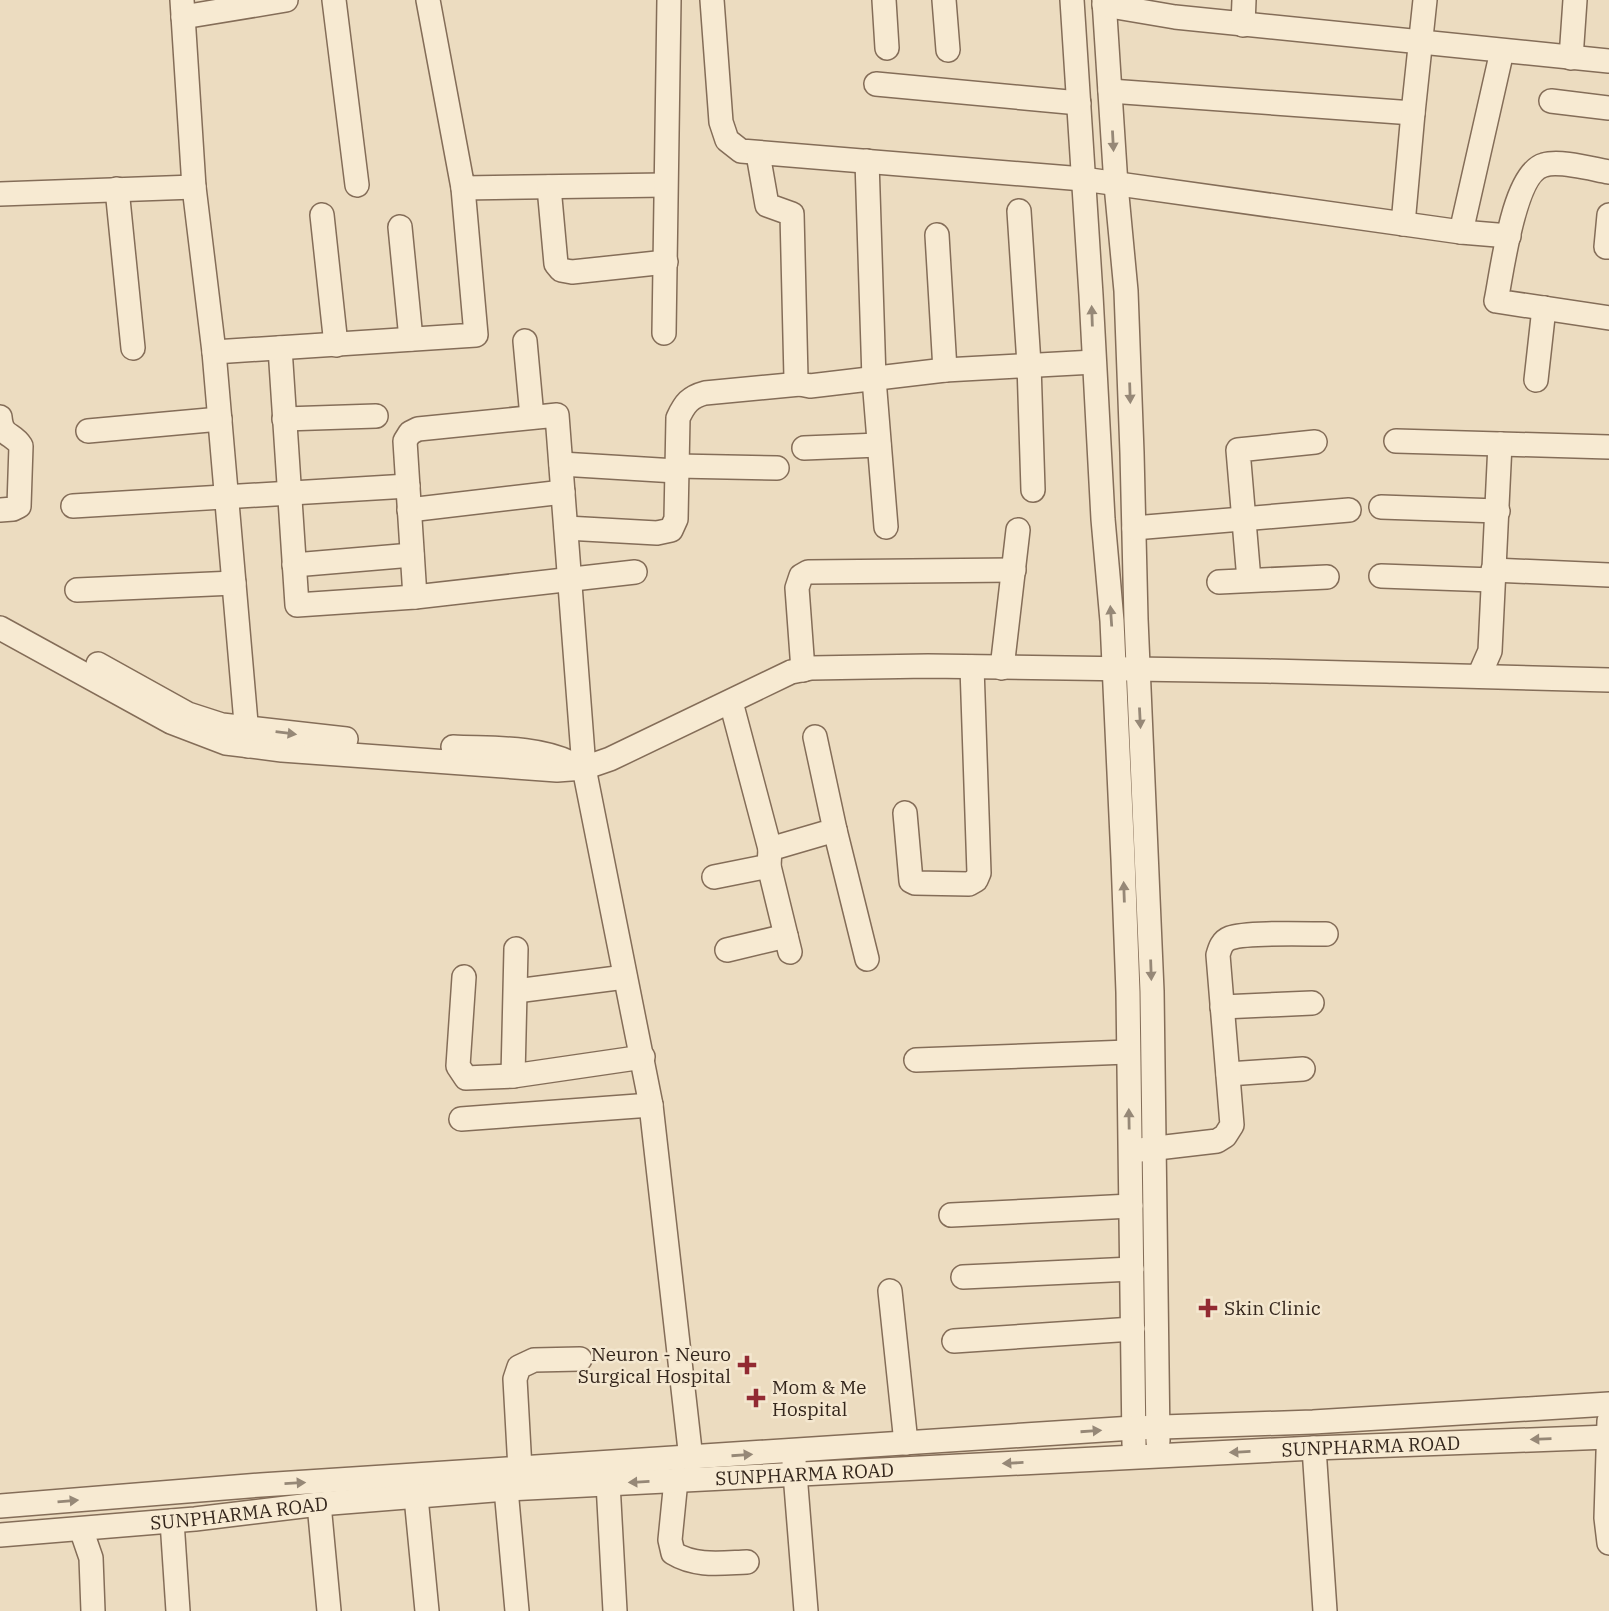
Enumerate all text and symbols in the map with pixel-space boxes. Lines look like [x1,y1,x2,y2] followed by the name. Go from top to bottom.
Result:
[1108,131,1119,153] one-way arrow
[1087,304,1098,326] one-way arrow
[1124,382,1135,404] one-way arrow
[1105,605,1116,627] one-way arrow
[1135,707,1146,729] one-way arrow
[275,728,297,739] one-way arrow
[1118,881,1130,903] one-way arrow
[1145,959,1156,981] one-way arrow
[1124,1108,1135,1130] one-way arrow
[1224,1296,1321,1320] place label: Skin Clinic
[1198,1298,1218,1318] marker: Skin Clinic
[578,1342,731,1388] place label: Neuron - Neuro Surgical Hospital
[737,1355,757,1375] marker: Neuron - Neuro Surgical Hospital
[772,1375,866,1421] place label: Mom & Me Hospital
[746,1388,766,1408] marker: Mom & Me Hospital
[1080,1425,1102,1436] one-way arrow
[1281,1431,1461,1462] street label: SUNPHARMA ROAD
[1530,1434,1552,1445] one-way arrow
[1229,1447,1251,1458] one-way arrow
[731,1449,753,1460] one-way arrow
[715,1457,894,1490] street label: SUNPHARMA ROAD
[1002,1458,1024,1469] one-way arrow
[284,1477,306,1488] one-way arrow
[628,1477,650,1488] one-way arrow
[149,1491,329,1535] street label: SUNPHARMA ROAD
[57,1495,79,1506] one-way arrow

